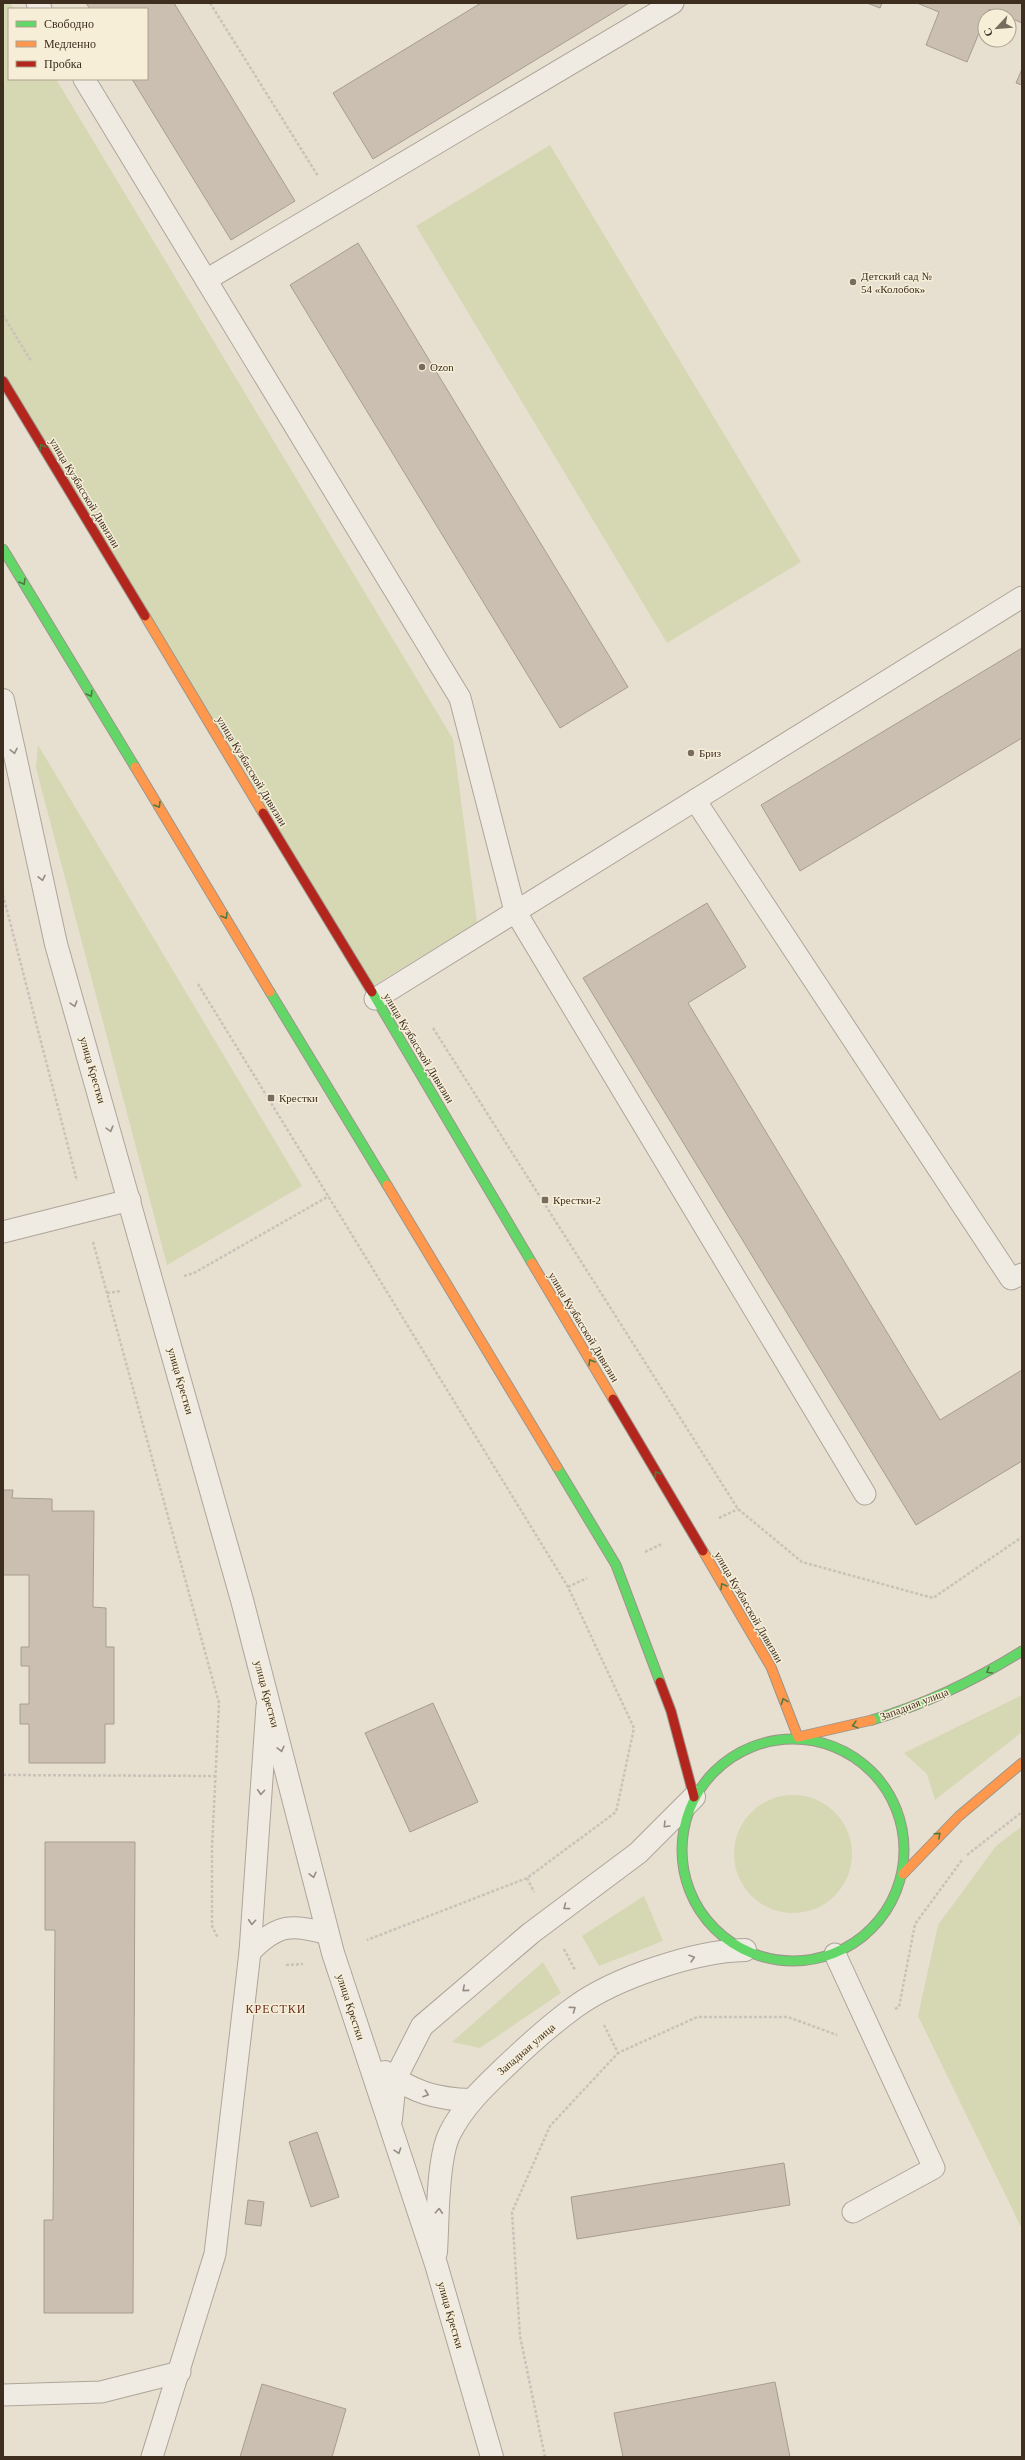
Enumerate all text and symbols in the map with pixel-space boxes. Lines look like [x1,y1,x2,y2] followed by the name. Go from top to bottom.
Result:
[8,8,148,80] legend
[977,8,1017,48] north arrow
[44,17,94,31] text: Свободно
[981,26,995,39] text: С
[44,37,96,51] text: Медленно
[44,57,82,71] text: Пробка
[861,270,932,295] place label: Детский сад № 54 «Колобок»
[848,277,858,287] marker: Детский сад № 54 «Колобок»
[430,361,454,373] place label: Ozon
[417,362,427,372] marker: Ozon
[47,436,123,550] street label: улица Кузбасской Дивизии
[40,444,47,451] one-way arrow
[19,578,26,585] one-way arrow
[86,690,93,697] one-way arrow
[214,714,290,828] street label: улица Кузбасской Дивизии
[699,747,721,759] place label: Бриз
[10,748,18,755] one-way arrow
[686,748,696,758] marker: Бриз
[153,801,160,808] one-way arrow
[38,875,46,882] one-way arrow
[220,912,227,919] one-way arrow
[381,991,457,1105] street label: улица Кузбасской Дивизии
[69,1001,78,1008] one-way arrow
[78,1035,108,1105] street label: улица Крестки
[279,1092,318,1104] place label: Крестки
[266,1093,276,1103] marker: Крестки
[105,1126,114,1133] one-way arrow
[553,1194,601,1206] place label: Крестки-2
[540,1195,550,1205] marker: Крестки-2
[546,1270,622,1384] street label: улица Кузбасской Дивизии
[166,1346,196,1416] street label: улица Крестки
[588,1359,595,1366] one-way arrow
[654,1471,662,1478] one-way arrow
[712,1549,786,1665] street label: улица Кузбасской Дивизии
[721,1583,728,1590] one-way arrow
[252,1659,282,1729] street label: улица Крестки
[986,1667,993,1674] one-way arrow
[878,1685,950,1723] street label: Западная улица
[780,1697,788,1704] one-way arrow
[852,1720,859,1729] one-way arrow
[276,1745,285,1752] one-way arrow
[257,1789,266,1795] one-way arrow
[663,1820,671,1828] one-way arrow
[934,1833,941,1840] one-way arrow
[308,1871,317,1878] one-way arrow
[563,1902,570,1909] one-way arrow
[248,1919,257,1925] one-way arrow
[688,1954,695,1963] one-way arrow
[335,1972,367,2042] street label: улица Крестки
[462,1985,470,1992] one-way arrow
[245,2002,307,2016] district label: КРЕСТКИ
[569,2006,576,2014] one-way arrow
[495,2021,557,2077] street label: Западная улица
[423,2090,430,2098] one-way arrow
[393,2147,402,2154] one-way arrow
[434,2208,443,2214] one-way arrow
[436,2280,466,2350] street label: улица Крестки

